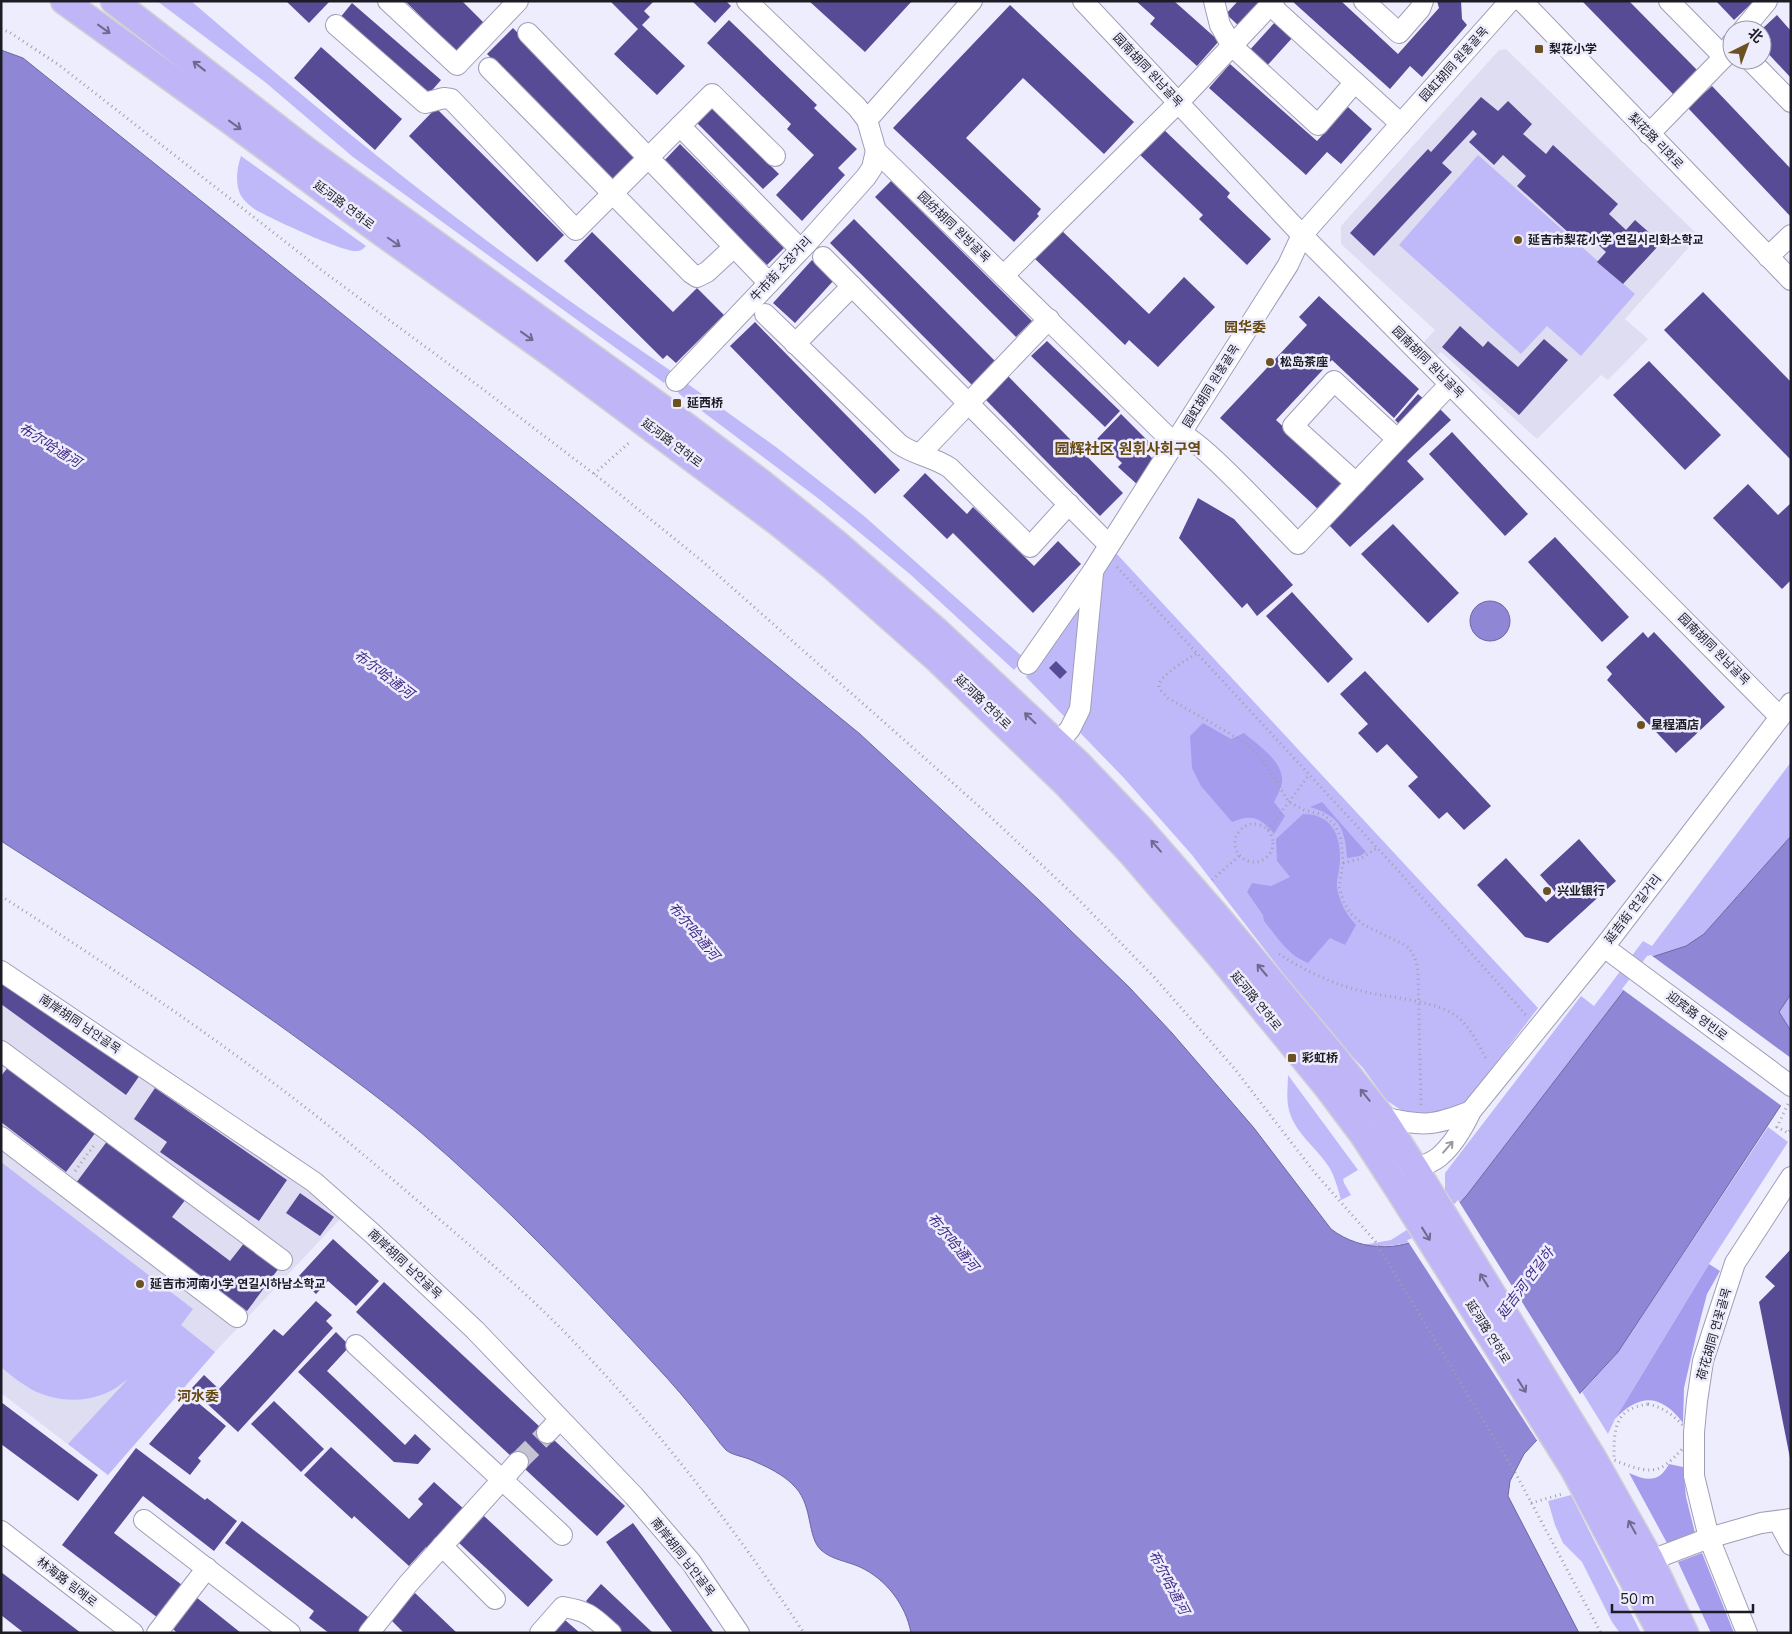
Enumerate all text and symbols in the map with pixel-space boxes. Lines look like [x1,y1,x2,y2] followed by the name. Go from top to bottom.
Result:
[1722,20,1772,70] north arrow
[1416,23,1492,105] street label: 园虹胡同 원홍골목
[97,24,111,34] one-way arrow
[1744,24,1767,47] text: 北
[1110,30,1186,110] street label: 园南胡同 원남골목
[1549,41,1597,57] place label: 梨花小学
[1533,43,1545,55] marker: 梨花小学
[193,61,206,72] one-way arrow
[1625,109,1687,173] street label: 梨花路 리화로
[228,119,241,130] one-way arrow
[310,177,378,233] street label: 延河路 연하로
[914,188,994,266] street label: 园纺胡同 원방골목
[1528,232,1704,248] place label: 延吉市梨花小学 연길시리화소학교
[747,233,815,305] street label: 牛市街 소장거리
[1512,234,1524,246] marker: 延吉市梨花小学 연길시리화소학교
[387,237,401,247] one-way arrow
[1224,318,1266,337] district label: 园华委
[1389,323,1467,401] street label: 园南胡同 원남골목
[520,331,534,341] one-way arrow
[1179,341,1243,431] street label: 园虹胡同 원홍골목
[1280,354,1328,370] place label: 松岛茶座
[1264,356,1276,368] marker: 松岛茶座
[687,395,723,411] place label: 延西桥
[671,397,683,409] marker: 延西桥
[638,415,706,471] street label: 延河路 연하로
[15,419,87,474] water label: 布尔哈通河
[1055,439,1201,459] district label: 园辉社区 원휘사회구역
[1675,610,1753,688] street label: 园南胡同 원남골목
[350,646,420,705] water label: 布尔哈通河
[951,671,1015,733] street label: 延河路 연하로
[1025,712,1037,724] one-way arrow
[1651,717,1699,733] place label: 星程酒店
[1635,719,1647,731] marker: 星程酒店
[1150,840,1162,853] one-way arrow
[1601,871,1665,947] street label: 延吉街 연길거리
[1557,883,1605,899] place label: 兴业银行
[1541,885,1553,897] marker: 兴业银行
[664,898,725,967] water label: 布尔哈通河
[1256,963,1268,976] one-way arrow
[1227,968,1285,1034] street label: 延河路 연하로
[1663,988,1731,1044] street label: 迎宾路 영빈로
[36,991,124,1057] street label: 南岸胡同 남안골목
[1302,1050,1338,1066] place label: 彩虹桥
[1286,1052,1298,1064] marker: 彩虹桥
[1360,1089,1371,1102] one-way arrow
[1442,1140,1454,1153] one-way arrow
[923,1209,984,1278] water label: 布尔哈通河
[365,1226,445,1302] street label: 南岸胡同 남안골목
[1422,1226,1432,1240] one-way arrow
[1492,1242,1560,1323] water label: 延吉河 연길하
[1478,1273,1489,1287] one-way arrow
[150,1276,326,1292] place label: 延吉市河南小学 연길시하남소학교
[134,1278,146,1290] marker: 延吉市河南小学 연길시하남소학교
[1693,1286,1735,1382] street label: 荷花胡同 연꽃골목
[1462,1297,1514,1367] street label: 延河路 연하로
[1517,1379,1527,1393] one-way arrow
[177,1387,219,1406] district label: 河水委
[647,1515,719,1599] street label: 南岸胡同 남안골목
[1626,1520,1636,1534] one-way arrow
[1144,1547,1195,1620] water label: 布尔哈通河
[34,1553,100,1611] street label: 林海路 림해로
[1612,1582,1753,1614] scale bar
[1620,1589,1655,1609] text: 50 m

